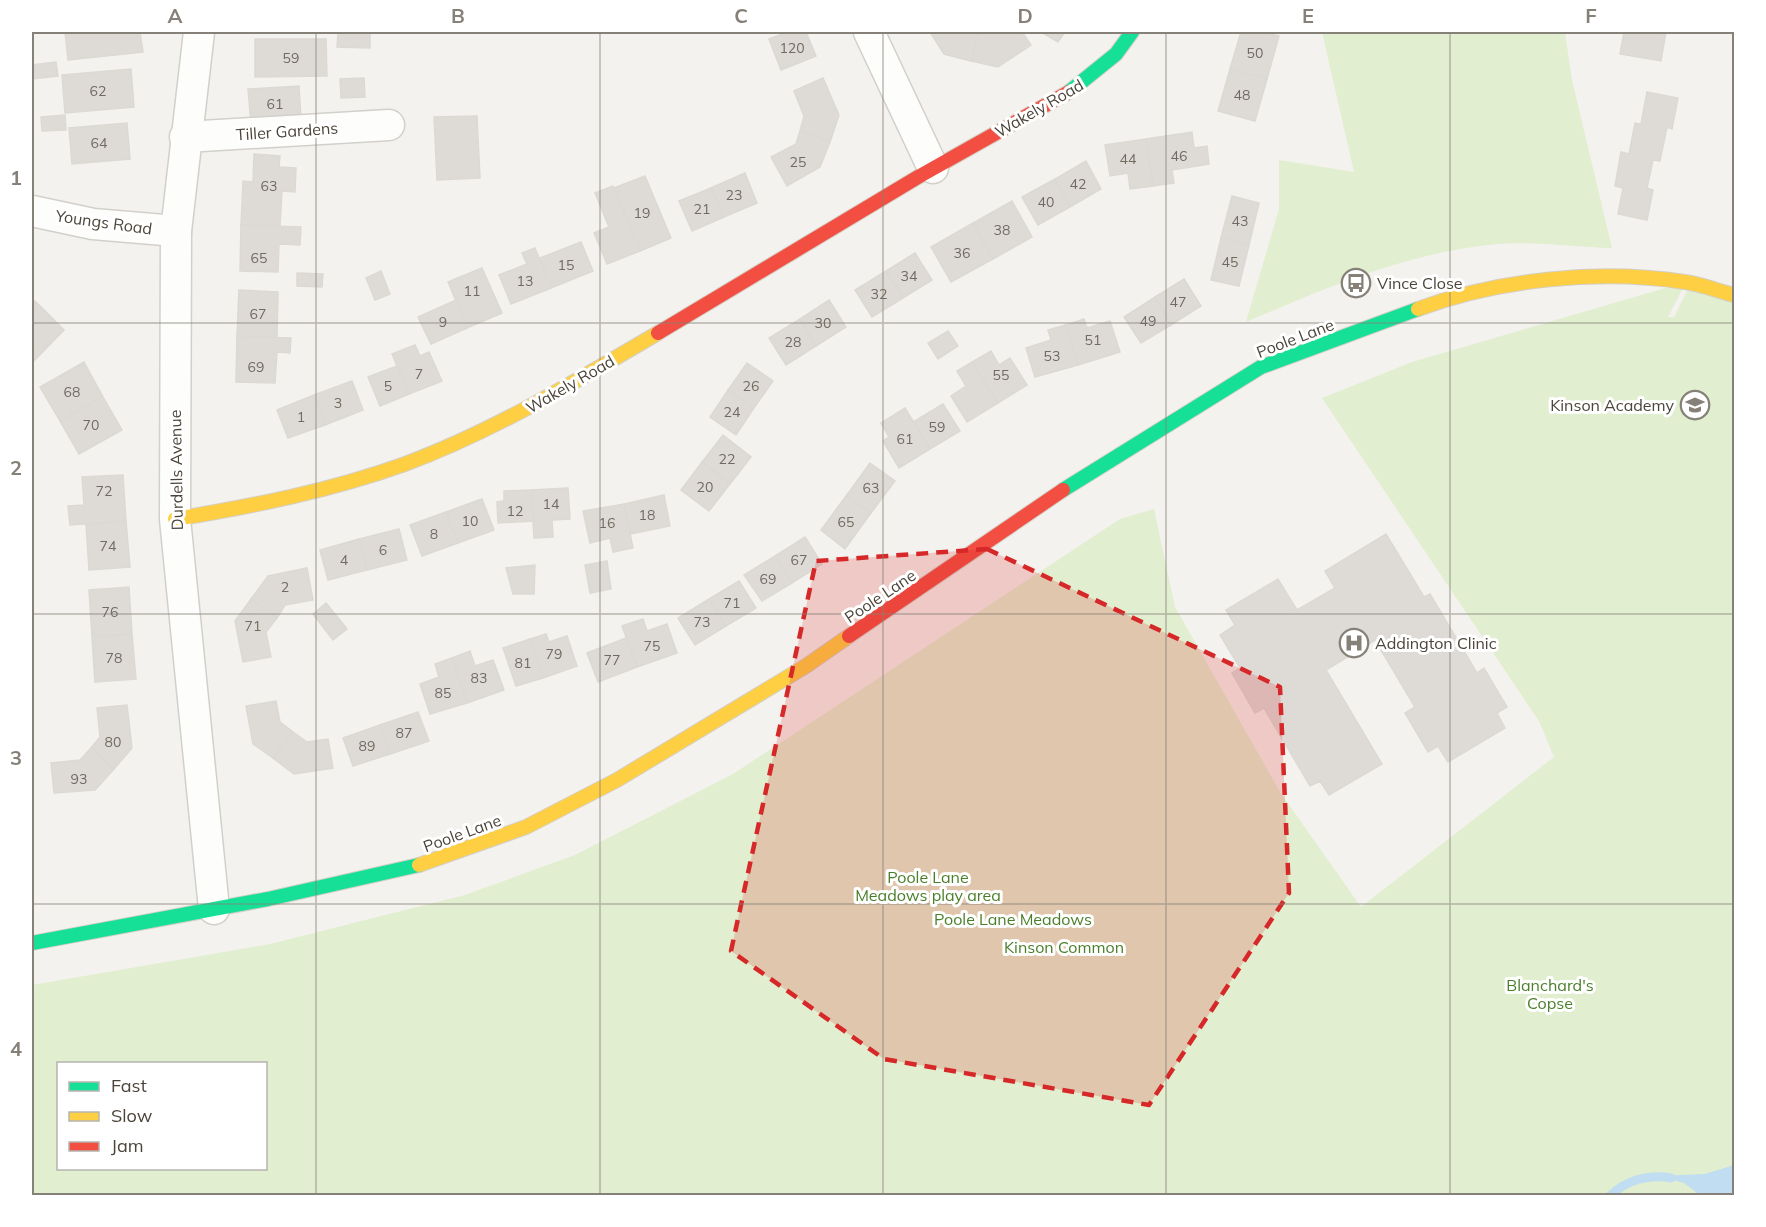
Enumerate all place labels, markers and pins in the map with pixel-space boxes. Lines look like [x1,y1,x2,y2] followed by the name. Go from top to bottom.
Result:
[1340,267,1372,299] bus stop icon: Vince Close
[1377,273,1463,293] place label: Vince Close
[1679,389,1711,421] school or university icon: Kinson Academy
[1550,395,1674,415] place label: Kinson Academy
[1338,627,1370,659] hospital icon: Addington Clinic
[1375,633,1497,653] place label: Addington Clinic

